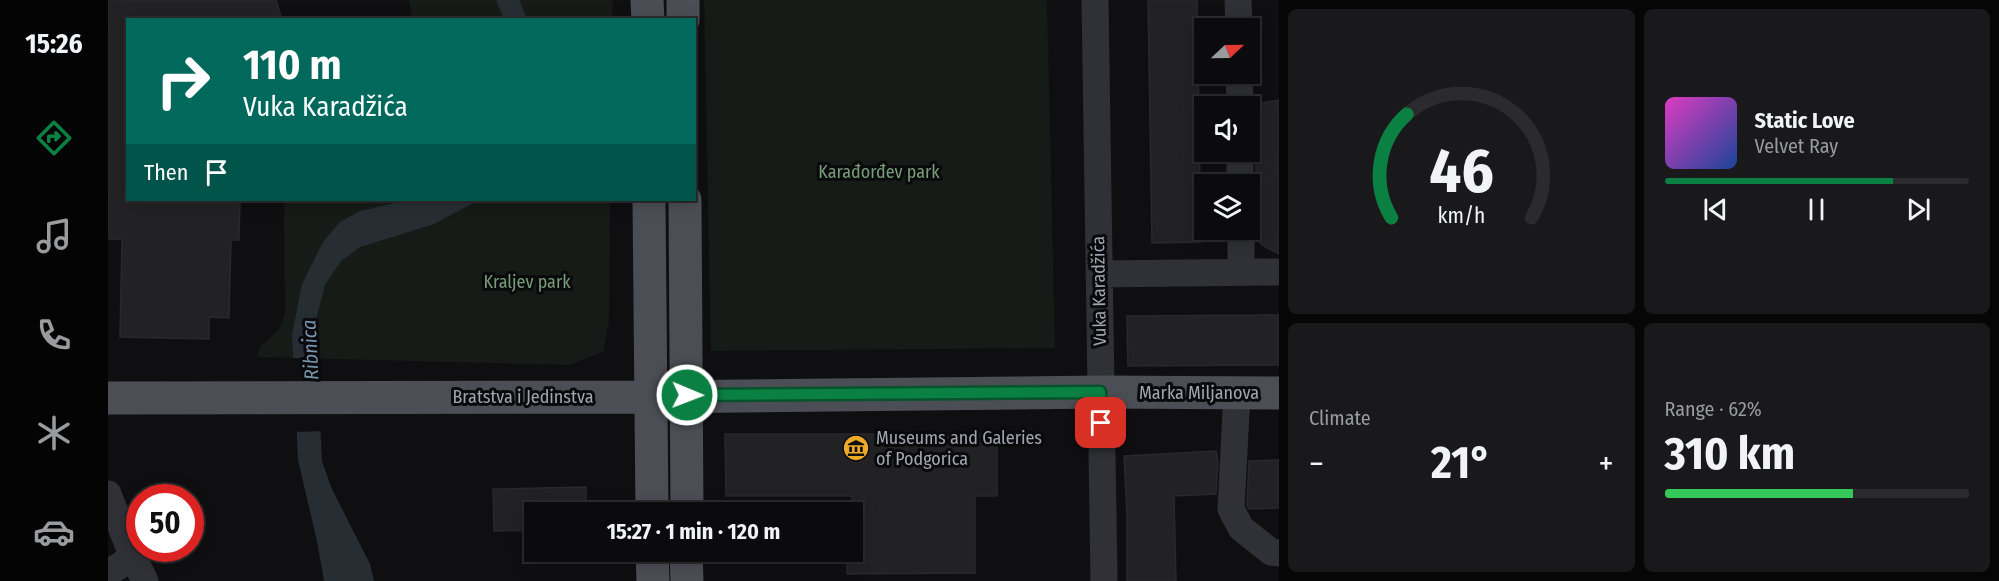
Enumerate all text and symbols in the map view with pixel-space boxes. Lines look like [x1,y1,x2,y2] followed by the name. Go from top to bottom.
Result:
[1194,18,1260,84] north arrow
[1194,18,1260,240] map controls
[25,28,83,60] text: 15:26
[243,40,342,90] text: 110 m
[144,42,222,120] icon: right
[243,91,408,123] text: Vuka Karadžića
[1194,96,1260,162] button: sound
[1755,107,1855,134] text: Static Love
[33,117,75,159] icon: directions
[1755,134,1838,158] text: Velvet Ray
[1429,135,1494,210] text: 46
[200,156,233,189] icon: arrive
[144,159,188,186] text: Then
[818,161,940,183] park label: Karađorđev park
[1194,174,1260,240] button: layers
[1699,193,1732,226] icon: previous
[1800,193,1833,226] icon: pause
[1902,193,1935,226] icon: next
[1437,204,1485,230] text: km/h
[33,215,75,257] icon: music
[1087,236,1111,346] street label: Vuka Karadžića
[483,271,571,293] park label: Kraljev park
[33,314,75,356] icon: phone
[296,319,324,381] water label: Ribnica
[655,363,719,427] position arrow
[1139,382,1259,404] street label: Marka Miljanova
[453,386,594,408] street label: Bratstva i Jedinstva
[1075,397,1126,448] pin
[1665,397,1762,421] text: Range · 62%
[1084,406,1117,439] icon: arrive
[1309,406,1371,430] text: Climate
[33,412,75,454] icon: climate
[876,427,1042,470] place label: Museums and Galeries of Podgorica
[1665,427,1795,481] text: 310 km
[841,433,871,463] museum icon: Museums and Galeries of Podgorica
[1431,436,1491,490] text: 21°
[1309,444,1324,484] text: −
[1598,444,1614,484] text: +
[126,484,204,562] speed limit sign: 50
[33,511,75,553] icon: car
[607,518,780,545] text: 15:27 · 1 min · 120 m

